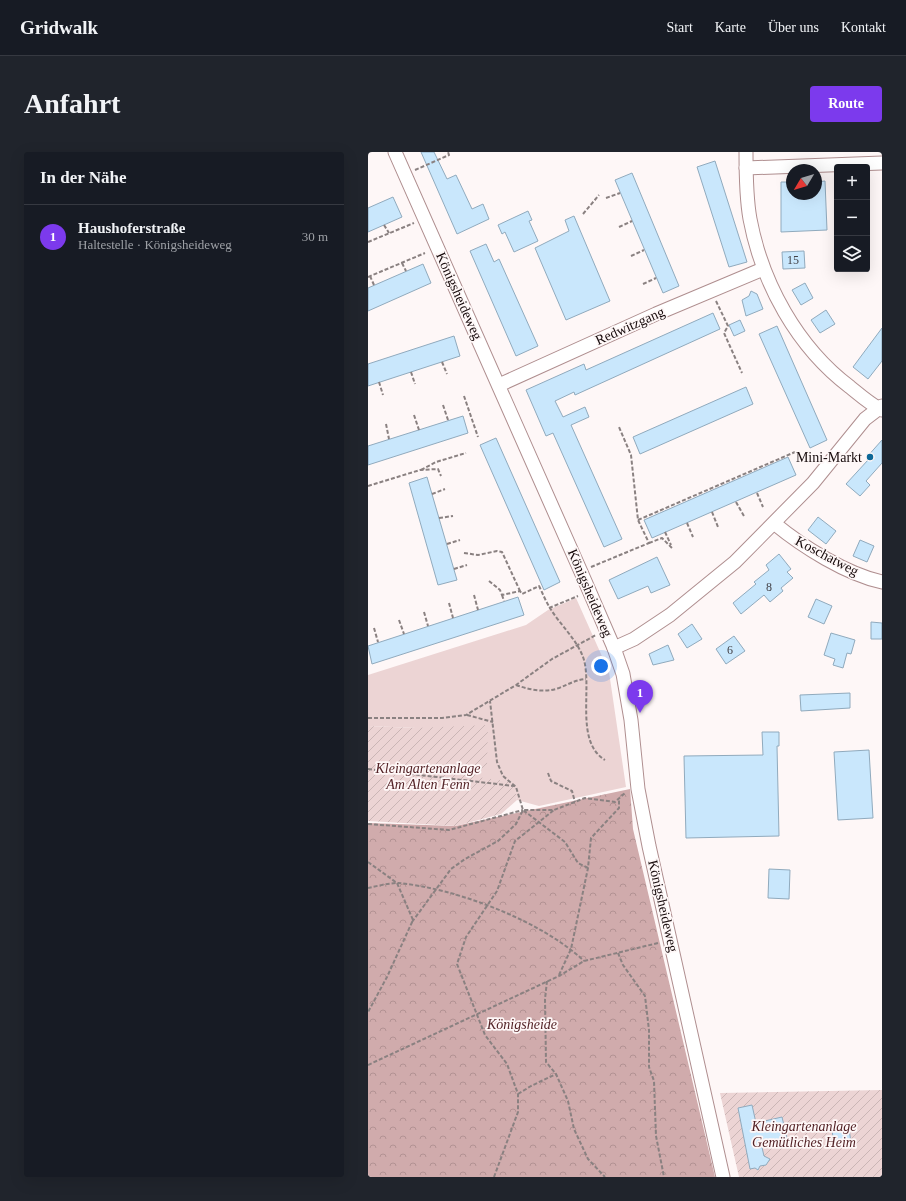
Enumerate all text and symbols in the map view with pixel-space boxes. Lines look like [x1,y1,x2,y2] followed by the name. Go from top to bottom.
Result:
[20,17,98,38] text: Gridwalk
[666,20,693,35] text: Start
[715,20,746,35] text: Karte
[768,20,819,35] text: Über uns
[841,20,886,35] text: Kontakt
[810,86,882,122] button: Route
[24,88,120,119] text: Anfahrt
[786,164,822,200] north arrow
[834,164,870,272] map controls
[834,164,870,200] button: +
[40,168,127,187] text: In der Nähe
[834,200,870,236] button: −
[78,220,186,236] text: Haushoferstraße
[50,229,56,244] text: 1
[302,229,328,244] text: 30 m
[834,236,870,272] button: layers
[78,237,232,252] text: Haltestelle · Königsheideweg
[433,250,485,342] street label: Königsheideweg
[787,253,799,267] house number: 15
[593,304,667,348] street label: Redwitzgang
[796,450,862,465] place label: Mini-Markt
[865,452,875,462] marker: Mini-Markt
[793,533,861,579] street label: Koschatweg
[565,547,615,639] street label: Königsheideweg
[766,580,772,594] house number: 8
[727,643,733,657] house number: 6
[591,656,611,676] your location
[627,680,653,713] pin: 1
[375,761,481,792] park label: Kleingartenanlage Am Alten Fenn
[645,858,681,954] street label: Königsheideweg
[486,1017,557,1032] park label: Königsheide
[751,1119,857,1150] park label: Kleingartenanlage Gemütliches Heim

